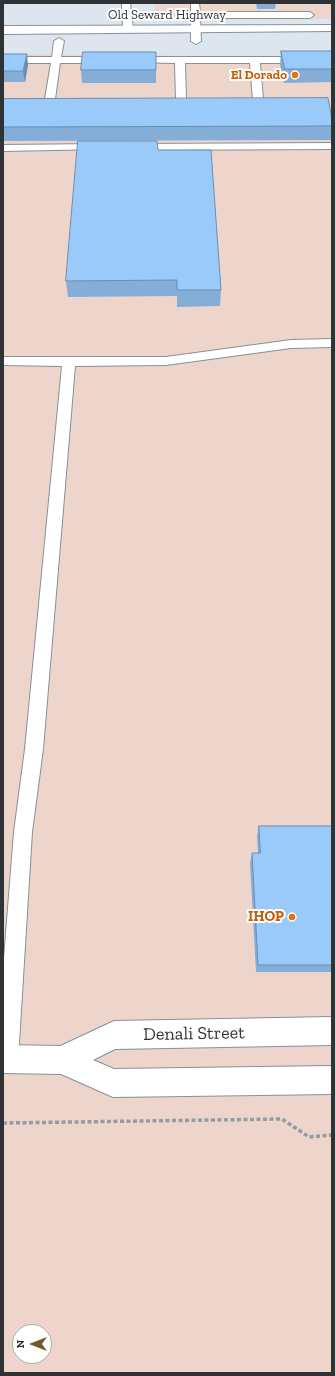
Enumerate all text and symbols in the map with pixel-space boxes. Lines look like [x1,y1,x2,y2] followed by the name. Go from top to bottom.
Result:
[108,7,226,23] street label: Old Seward Highway
[231,67,287,83] place label: El Dorado
[290,70,300,80] marker: El Dorado
[248,908,284,926] place label: IHOP
[287,912,297,922] marker: IHOP
[143,1022,245,1046] street label: Denali Street
[12,1324,52,1364] north arrow
[14,1340,27,1348] text: N

